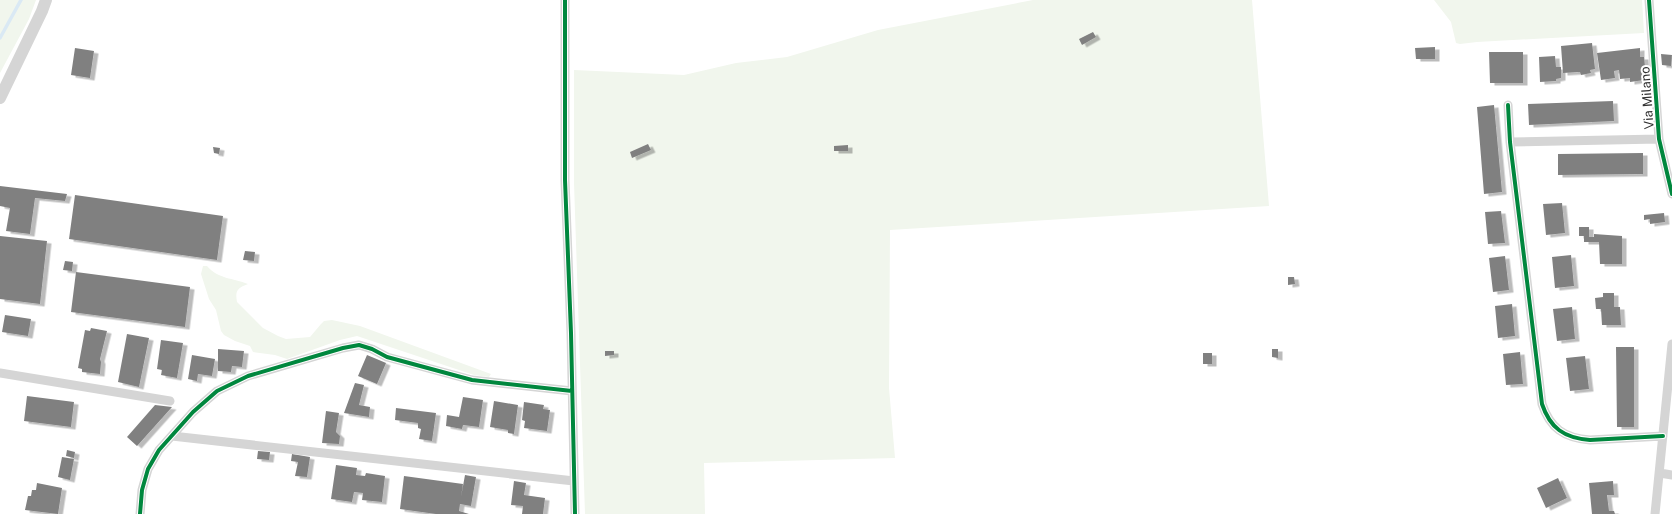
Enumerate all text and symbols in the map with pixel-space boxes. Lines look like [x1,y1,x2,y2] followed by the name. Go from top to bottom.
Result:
[1637,66,1657,130] street label: Via Milano

